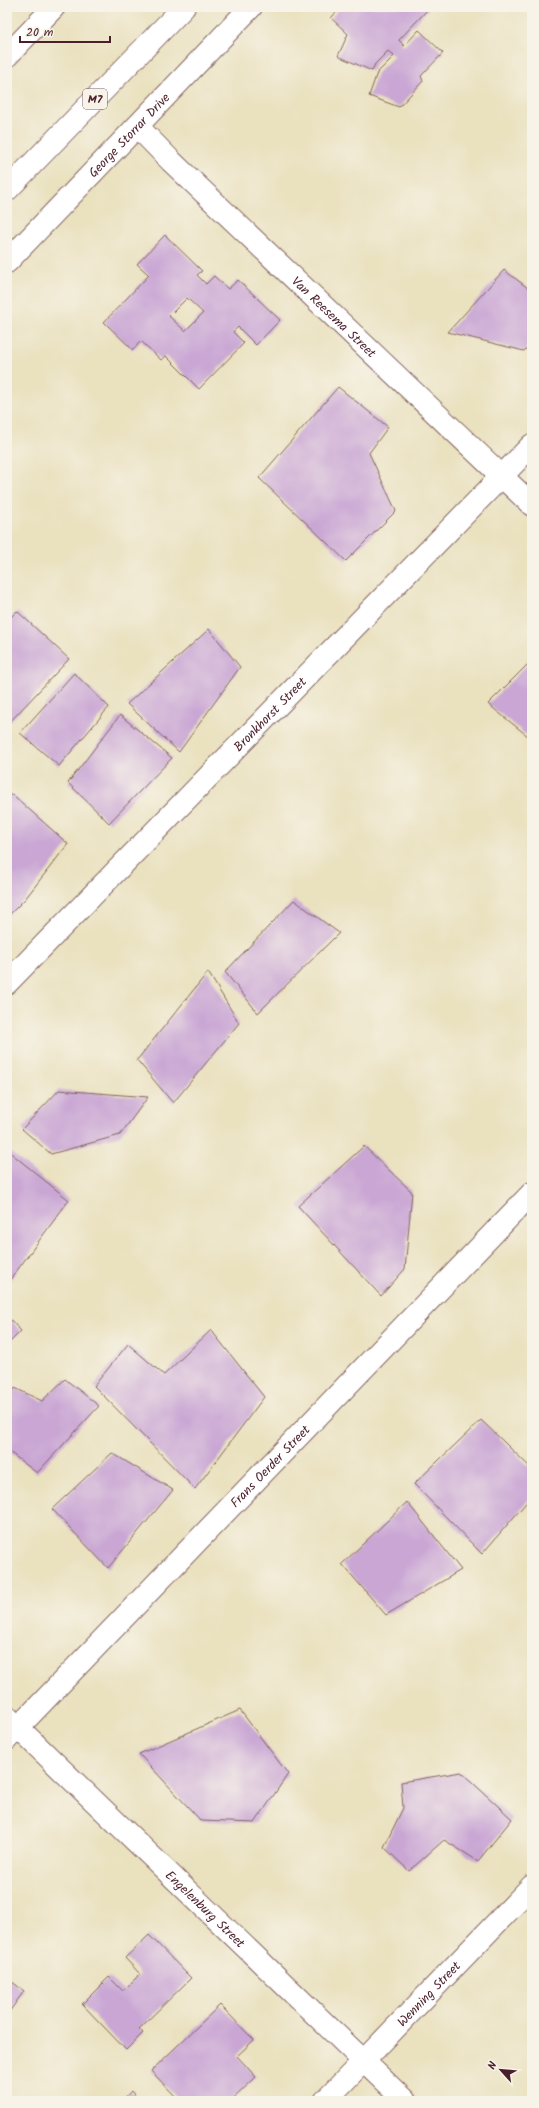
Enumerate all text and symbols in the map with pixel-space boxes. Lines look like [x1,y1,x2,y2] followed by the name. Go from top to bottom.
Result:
[20,18,110,44] scale bar
[26,23,54,42] text: 20 m
[83,89,107,109] road number: M7
[84,89,176,183] street label: George Storrar Drive
[286,272,381,364] street label: Van Reesema Street
[229,672,313,757] street label: Bronkhorst Street
[226,1420,316,1513] street label: Frans Oerder Street
[160,1866,250,1954] street label: Engelenburg Street
[393,1956,467,2032] street label: Wenning Street
[481,2050,521,2090] north arrow
[483,2059,503,2073] text: N

